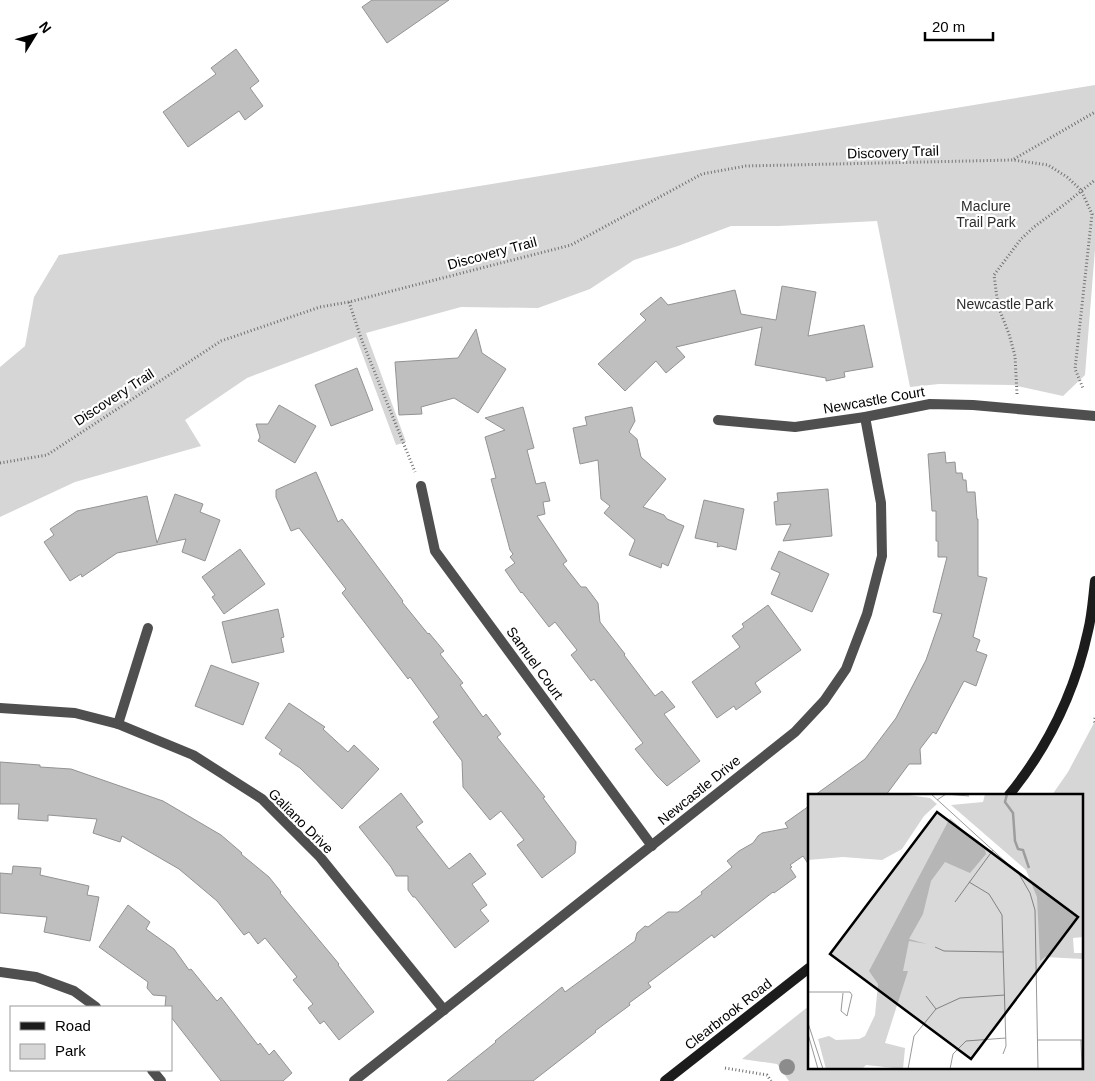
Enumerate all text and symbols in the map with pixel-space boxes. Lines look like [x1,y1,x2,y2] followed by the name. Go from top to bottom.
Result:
[10,10,60,60] north arrow
[925,10,992,42] scale bar
[36,18,55,36] text: N
[932,18,965,35] text: 20 m
[847,142,939,162] street label: Discovery Trail
[956,198,1017,230] park label: Maclure Trail Park
[446,233,538,273] street label: Discovery Trail
[956,296,1055,312] park label: Newcastle Park
[71,365,157,429] street label: Discovery Trail
[822,383,926,417] street label: Newcastle Court
[503,624,567,702] street label: Samuel Court
[655,752,743,828] street label: Newcastle Drive
[265,785,337,857] street label: Galiano Drive
[808,794,1082,1068] inset map
[681,975,775,1053] street label: Clearbrook Road
[10,1006,172,1071] legend
[55,1017,91,1034] text: Road
[55,1042,86,1059] text: Park

